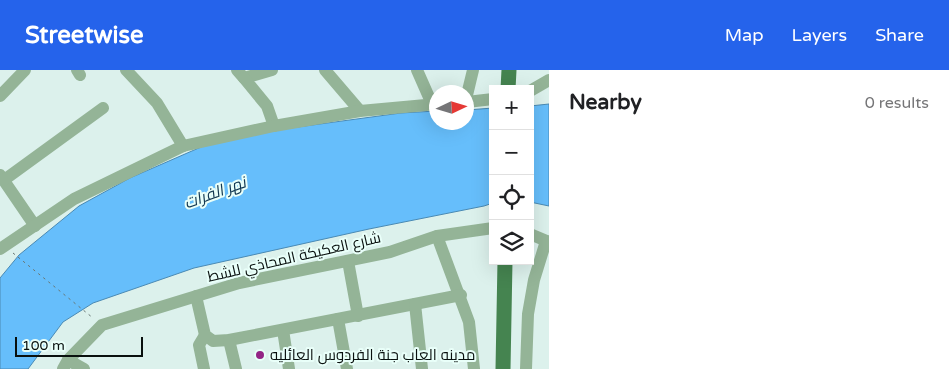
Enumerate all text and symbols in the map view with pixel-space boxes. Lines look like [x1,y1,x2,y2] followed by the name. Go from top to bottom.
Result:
[25,21,144,50] text: Streetwise
[725,24,764,46] text: Map
[792,24,847,46] text: Layers
[875,24,924,46] text: Share
[429,85,474,130] north arrow
[489,85,534,265] map controls
[489,85,534,130] button: +
[569,90,642,115] text: Nearby
[865,93,929,113] text: 0 results
[489,130,534,175] button: −
[181,172,250,213] water label: نهر الفرات
[489,175,534,220] button: locate
[489,220,534,265] button: layers
[206,228,383,289] street label: شارع العكيكة المحاذي للشط
[15,334,142,357] scale bar
[22,337,65,354] text: 100 m
[270,346,475,365] place label: مدينه العاب جنة الفردوس العائليه
[254,349,266,361] marker: مدينه العاب جنة الفردوس العائليه

